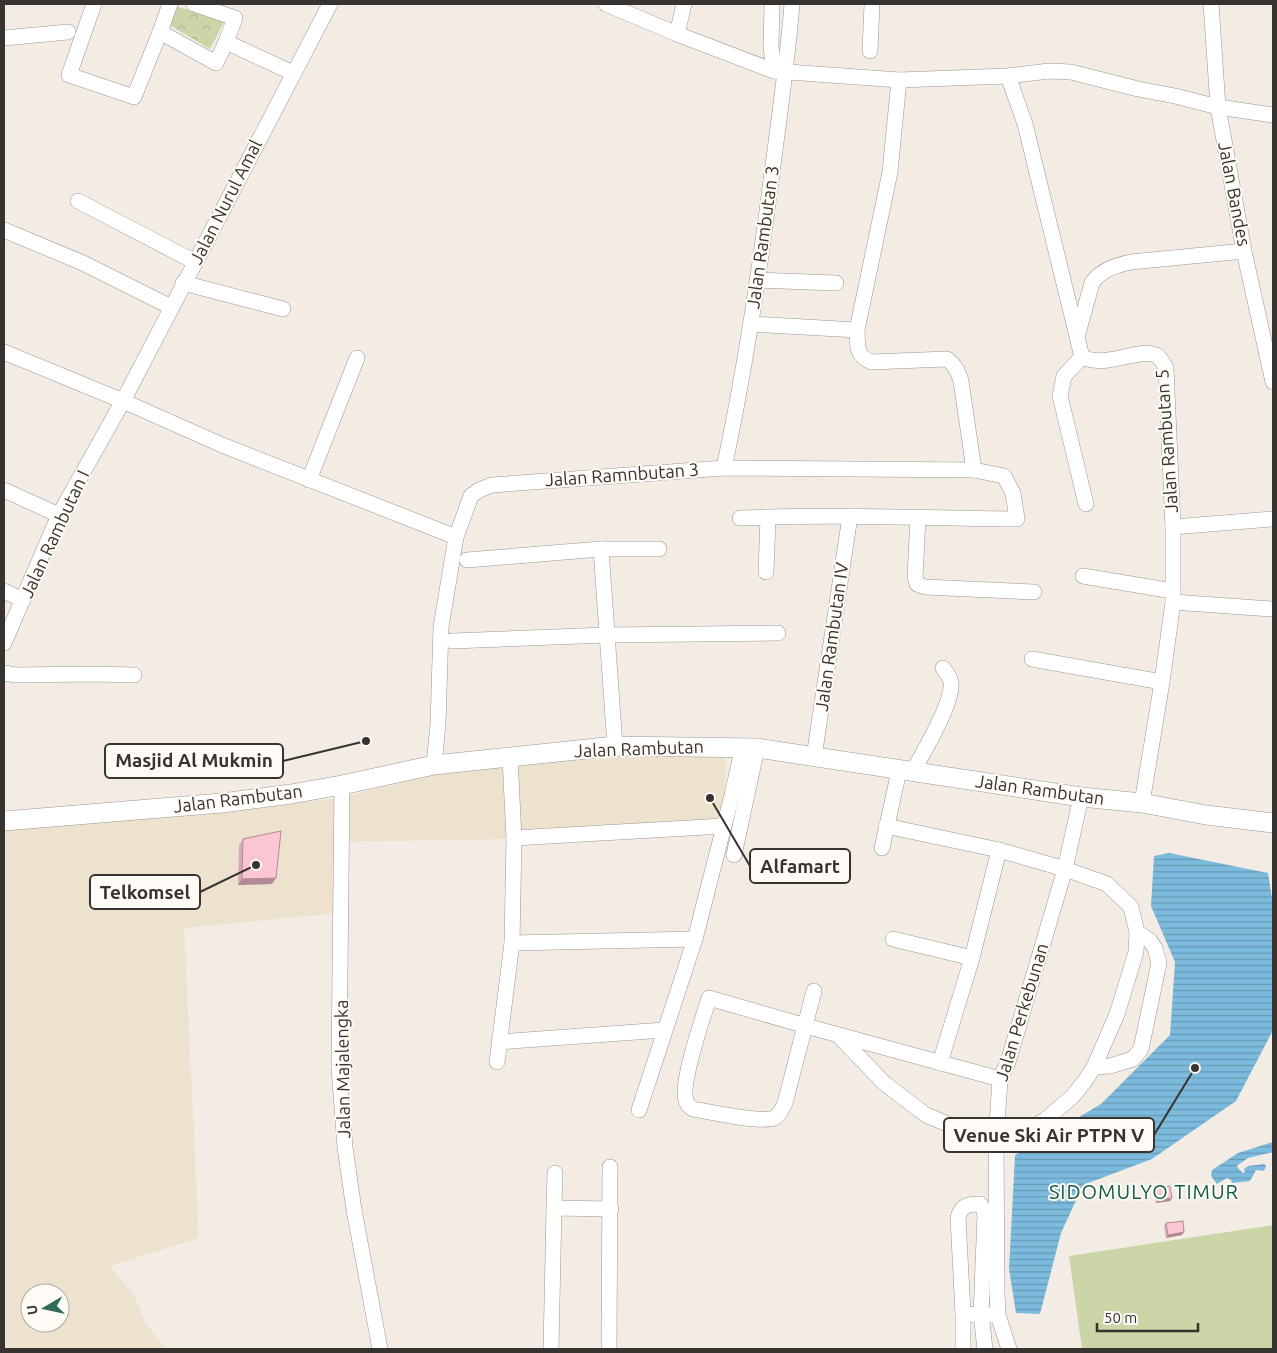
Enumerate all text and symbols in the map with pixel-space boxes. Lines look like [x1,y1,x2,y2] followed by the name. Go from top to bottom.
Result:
[185,136,265,267] street label: Jalan Nurul Amal
[1215,140,1255,248] street label: Jalan Bandes
[742,164,782,310] street label: Jalan Rambutan 3
[1151,368,1181,514] street label: Jalan Rambutan 5
[544,459,700,489] street label: Jalan Ramnbutan 3
[16,467,92,601] street label: Jalan Rambutan I
[811,561,851,713] street label: Jalan Rambutan IV
[574,736,704,760] street label: Jalan Rambutan
[105,744,283,778] callout: Masjid Al Mukmin
[115,749,273,771] text: Masjid Al Mukmin
[974,770,1106,808] street label: Jalan Rambutan
[172,780,304,816] street label: Jalan Rambutan
[750,849,850,883] callout: Alfamart
[760,855,840,877] text: Alfamart
[90,875,200,909] callout: Telkomsel
[100,881,190,903] text: Telkomsel
[991,940,1052,1083] street label: Jalan Perkebunan
[331,1000,353,1139] street label: Jalan Majalengka
[944,1118,1154,1152] callout: Venue Ski Air PTPN V
[954,1124,1145,1146] text: Venue Ski Air PTPN V
[1049,1180,1239,1203] district label: SIDOMULYO TIMUR
[20,1283,70,1333] north arrow
[1097,1300,1198,1332] scale bar
[23,1304,41,1316] text: U
[1104,1309,1137,1326] text: 50 m

